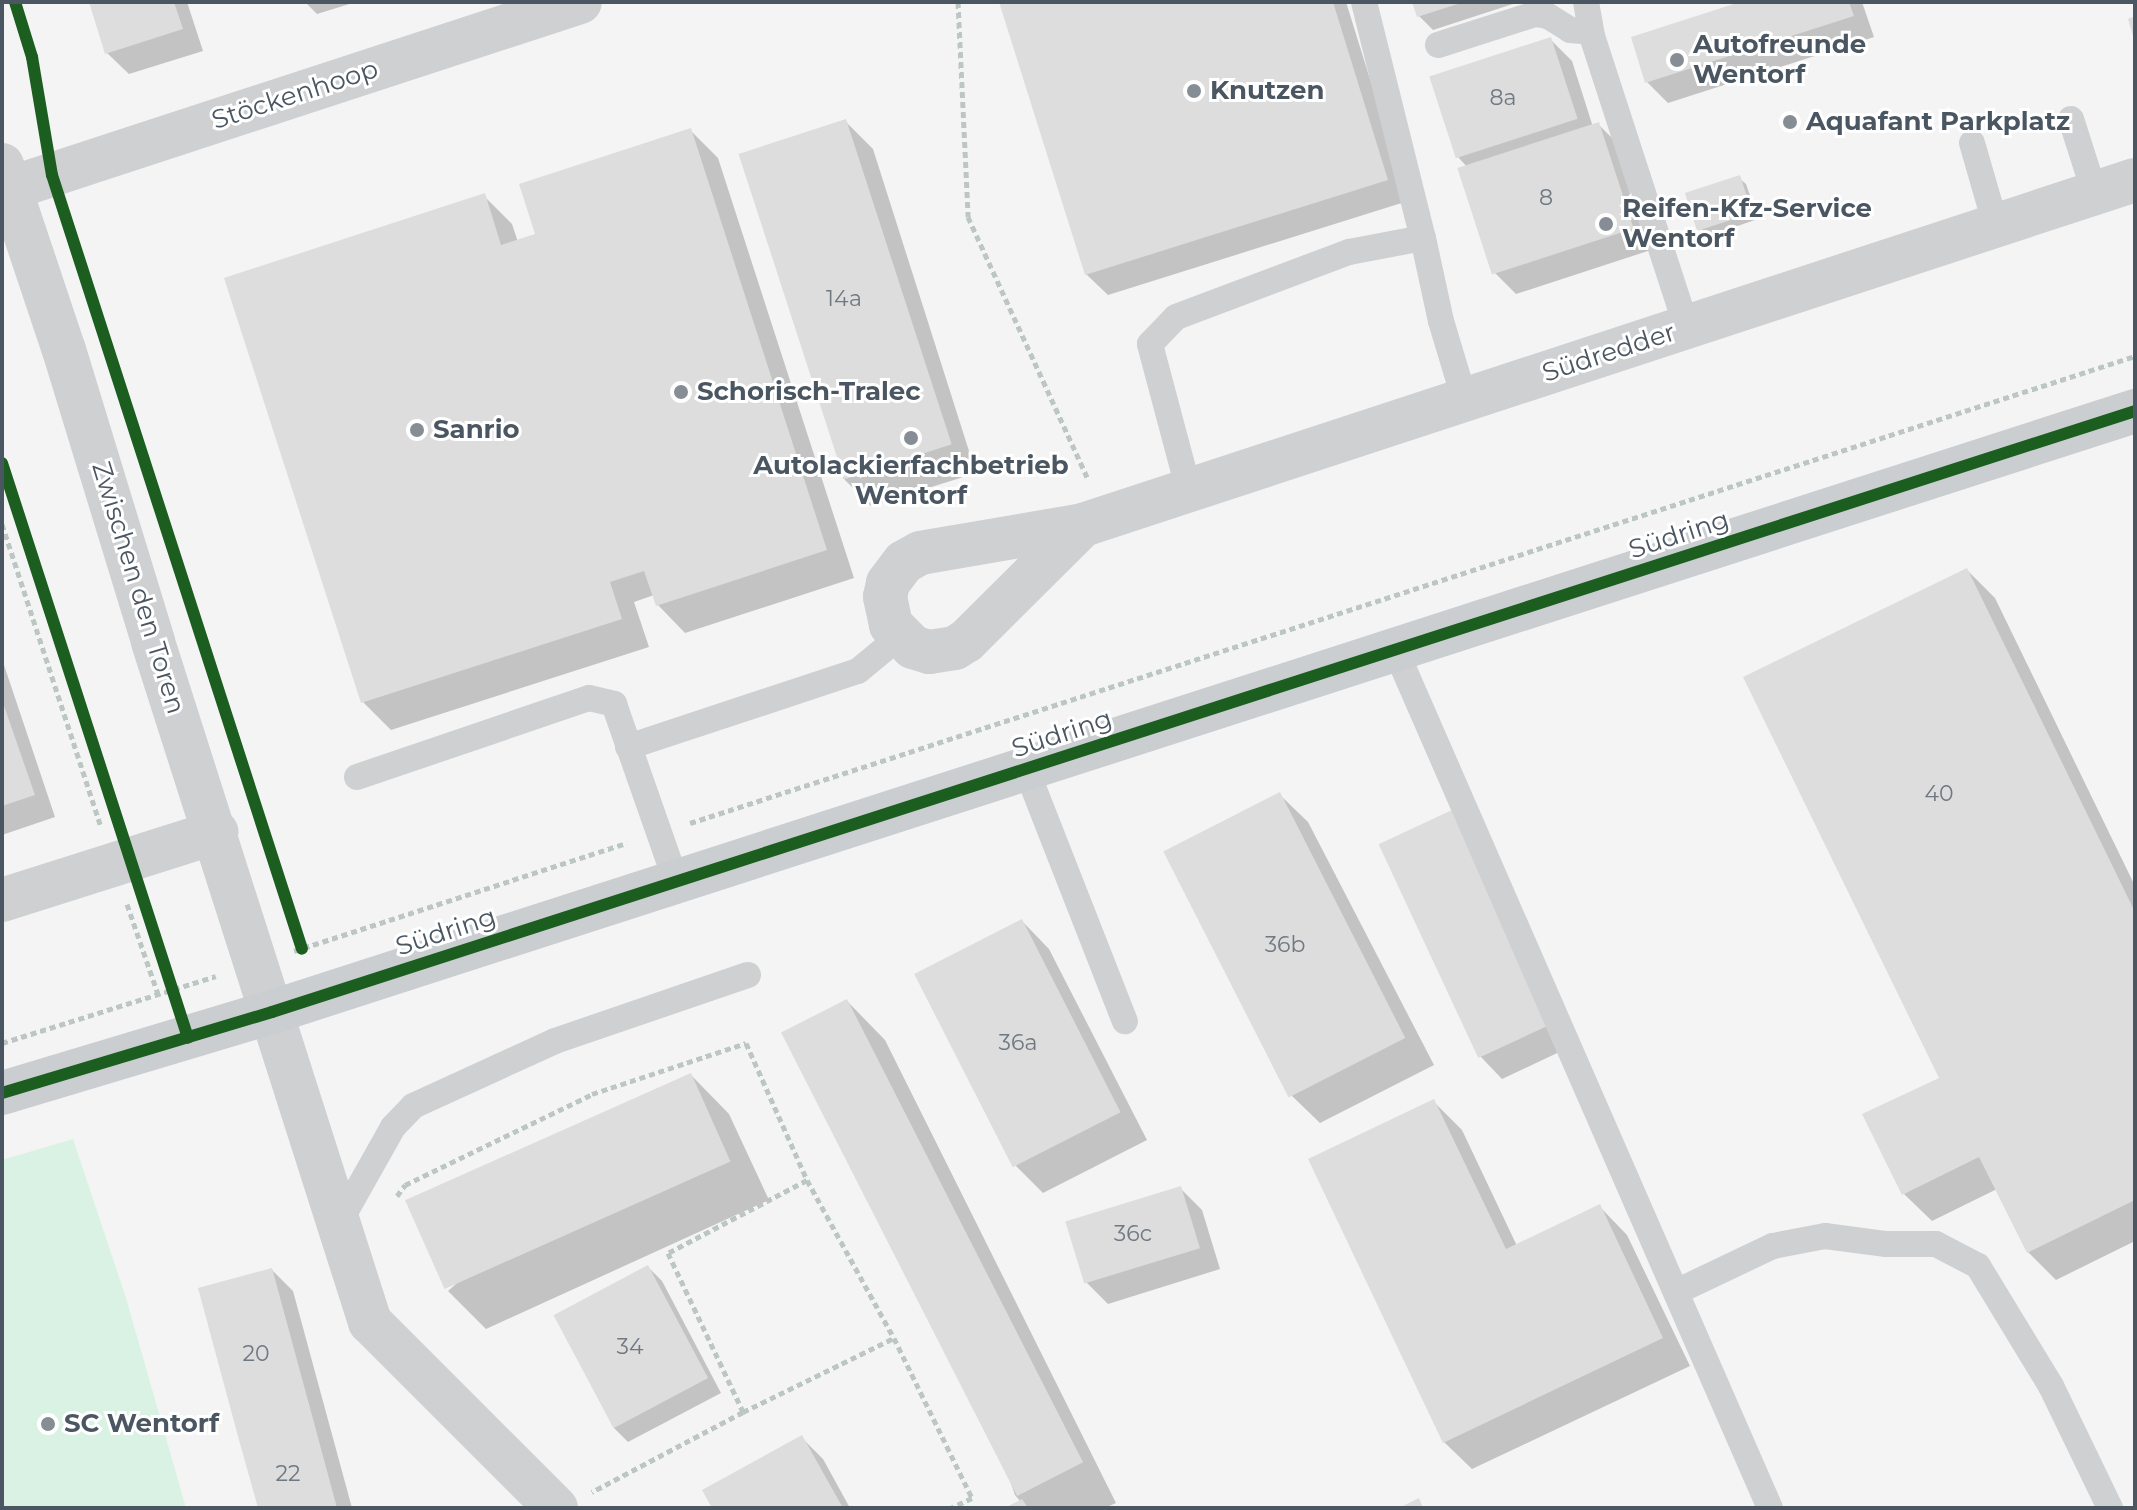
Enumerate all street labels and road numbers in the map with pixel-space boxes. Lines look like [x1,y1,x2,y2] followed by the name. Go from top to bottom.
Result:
[208,53,382,137] street label: Stöckenhoop
[1538,317,1680,389] street label: Südredder
[85,458,191,718] street label: Zwischen den Toren
[1625,504,1733,566] street label: Südring
[1008,703,1116,765] street label: Südring
[392,901,500,963] street label: Südring

